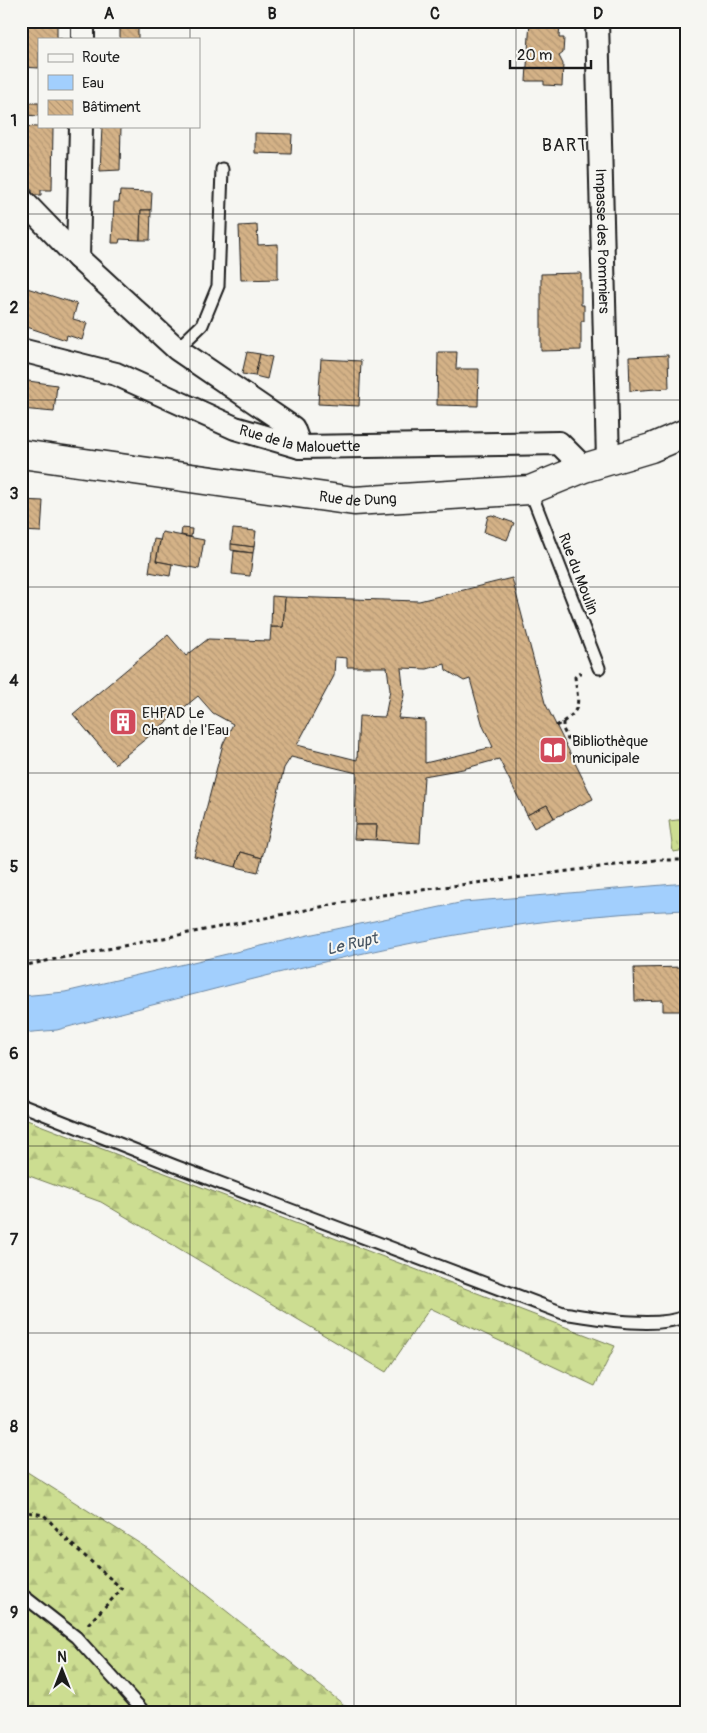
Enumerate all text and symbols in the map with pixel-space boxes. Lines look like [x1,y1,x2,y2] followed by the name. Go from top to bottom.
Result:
[104,4,115,24] text: A
[267,4,277,24] text: B
[430,4,440,24] text: C
[593,4,603,24] text: D
[38,38,200,128] legend
[510,38,591,70] scale bar
[517,46,552,65] text: 20 m
[82,48,120,67] text: Route
[82,74,104,93] text: Eau
[82,98,142,117] text: Bâtiment
[11,111,17,131] text: 1
[542,134,588,157] district label: BART
[591,168,614,314] street label: Impasse des Pommiers
[10,298,19,318] text: 2
[237,420,361,457] street label: Rue de la Malouette
[10,484,19,504] text: 3
[318,487,397,511] street label: Rue de Dung
[554,530,602,618] street label: Rue du Moulin
[9,671,19,691] text: 4
[142,704,229,740] place label: EHPAD Le Chant de l'Eau
[108,707,138,737] building icon: EHPAD Le Chant de l'Eau
[572,732,648,768] place label: Bibliothèque municipale
[538,735,568,765] library icon: Bibliothèque municipale
[10,857,19,877] text: 5
[325,928,381,960] water label: Le Rupt
[9,1044,19,1064] text: 6
[10,1230,19,1250] text: 7
[10,1417,18,1437] text: 8
[10,1603,18,1623] text: 9
[38,1646,88,1696] north arrow
[57,1649,67,1666] text: N

